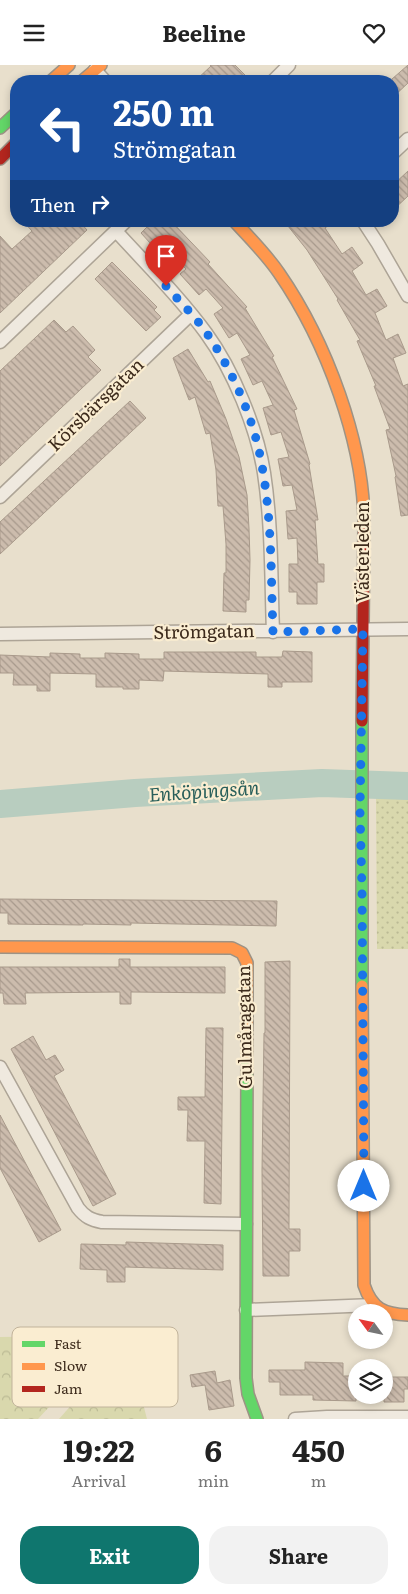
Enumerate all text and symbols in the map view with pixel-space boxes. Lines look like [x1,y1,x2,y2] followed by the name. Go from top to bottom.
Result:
[162,16,246,49] text: Beeline
[20,19,48,47] icon: menu
[360,19,388,47] icon: heart
[113,85,214,137] text: 250 m
[30,95,95,160] icon: left
[113,132,237,165] text: Strömgatan
[30,190,76,218] text: Then
[86,190,114,218] icon: right
[145,235,187,286] pin
[152,242,180,270] icon: arrive
[41,351,149,457] street label: Körsbärsgatan
[348,501,375,603] street label: Västerleden
[153,616,255,645] street label: Strömgatan
[148,772,261,808] water label: Enköpingsån
[229,965,258,1089] street label: Gulmåragatan
[337,1159,389,1211] position arrow
[348,1304,392,1349] north arrow
[348,1304,393,1404] map controls
[12,1327,178,1407] legend
[54,1333,82,1353] text: Fast
[54,1355,87,1375] text: Slow
[348,1359,393,1404] button: layers
[54,1378,83,1398] text: Jam
[63,1427,135,1471] text: 19:22
[205,1427,222,1471] text: 6
[292,1427,345,1471] text: 450
[72,1468,126,1492] text: Arrival
[198,1468,229,1492] text: min
[311,1468,326,1492] text: m
[20,1526,199,1584] button: Exit
[209,1526,388,1584] button: Share

